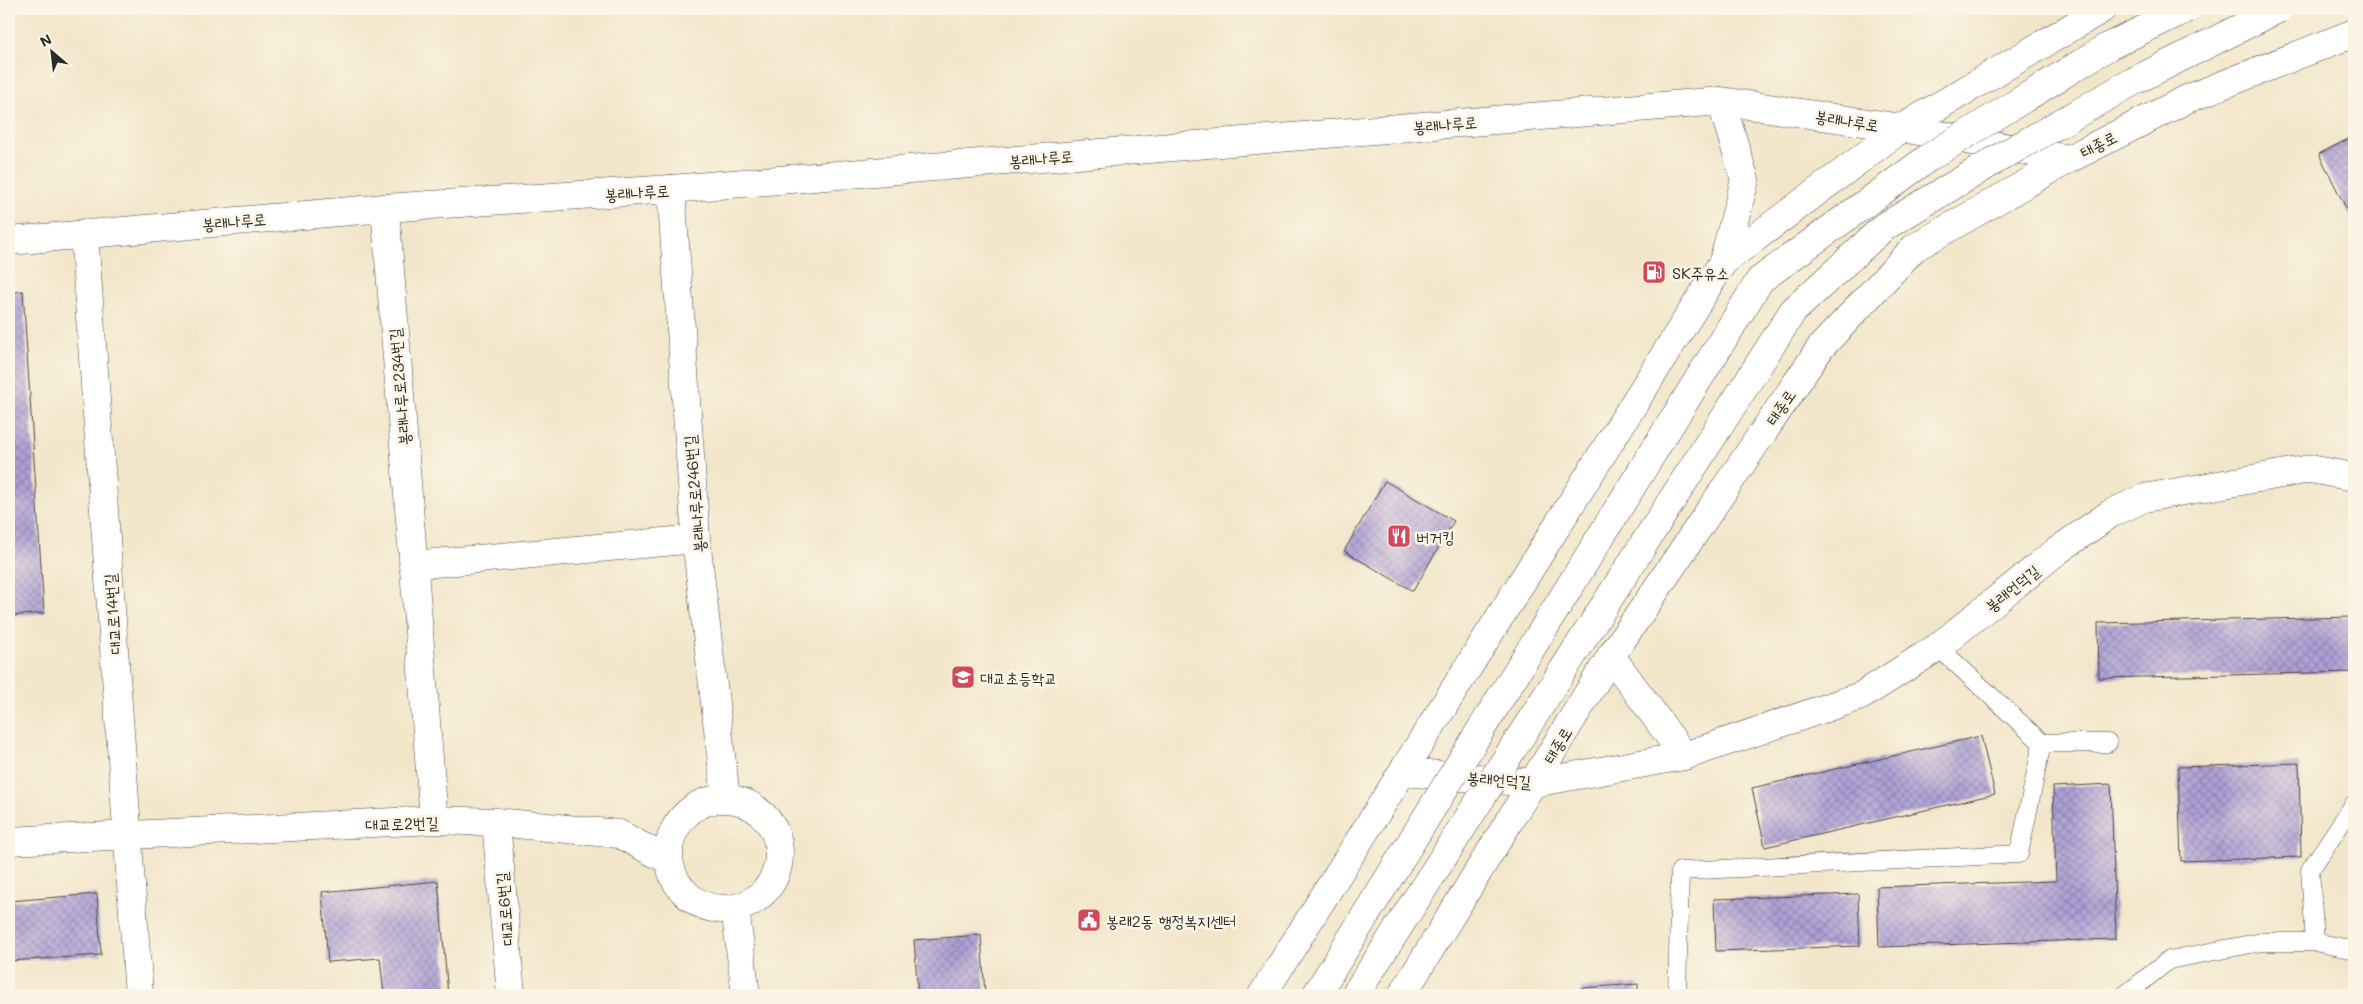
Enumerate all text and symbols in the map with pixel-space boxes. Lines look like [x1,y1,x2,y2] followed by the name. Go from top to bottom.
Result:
[28,28,78,78] north arrow
[37,29,55,51] text: N
[1814,105,1880,135] street label: 봉래나루로
[1412,111,1478,137] street label: 봉래나루로
[2076,126,2120,162] street label: 태종로
[1008,145,1074,171] street label: 봉래나루로
[604,179,670,205] street label: 봉래나루로
[201,208,267,234] street label: 봉래나루로
[1641,259,1667,285] fuel station icon: SK주유소
[1672,262,1729,283] place label: SK주유소
[383,327,415,447] street label: 봉래나루로234번길
[1760,385,1800,429] street label: 태종로
[678,434,710,554] street label: 봉래나루로246번길
[1386,523,1412,549] restaurant icon: 버거킹
[1416,526,1455,547] place label: 버거킹
[1980,560,2044,616] street label: 봉래언덕길
[99,573,125,655] street label: 대교로14번길
[950,664,976,690] school or university icon: 대교초등학교
[980,667,1057,688] place label: 대교초등학교
[1538,723,1576,767] street label: 태종로
[1466,766,1532,792] street label: 봉래언덕길
[365,811,439,835] street label: 대교로2번길
[490,871,518,947] street label: 대교로6번길
[1076,907,1102,933] public building icon: 봉래2동 행정복지센터
[1106,910,1236,931] place label: 봉래2동 행정복지센터

